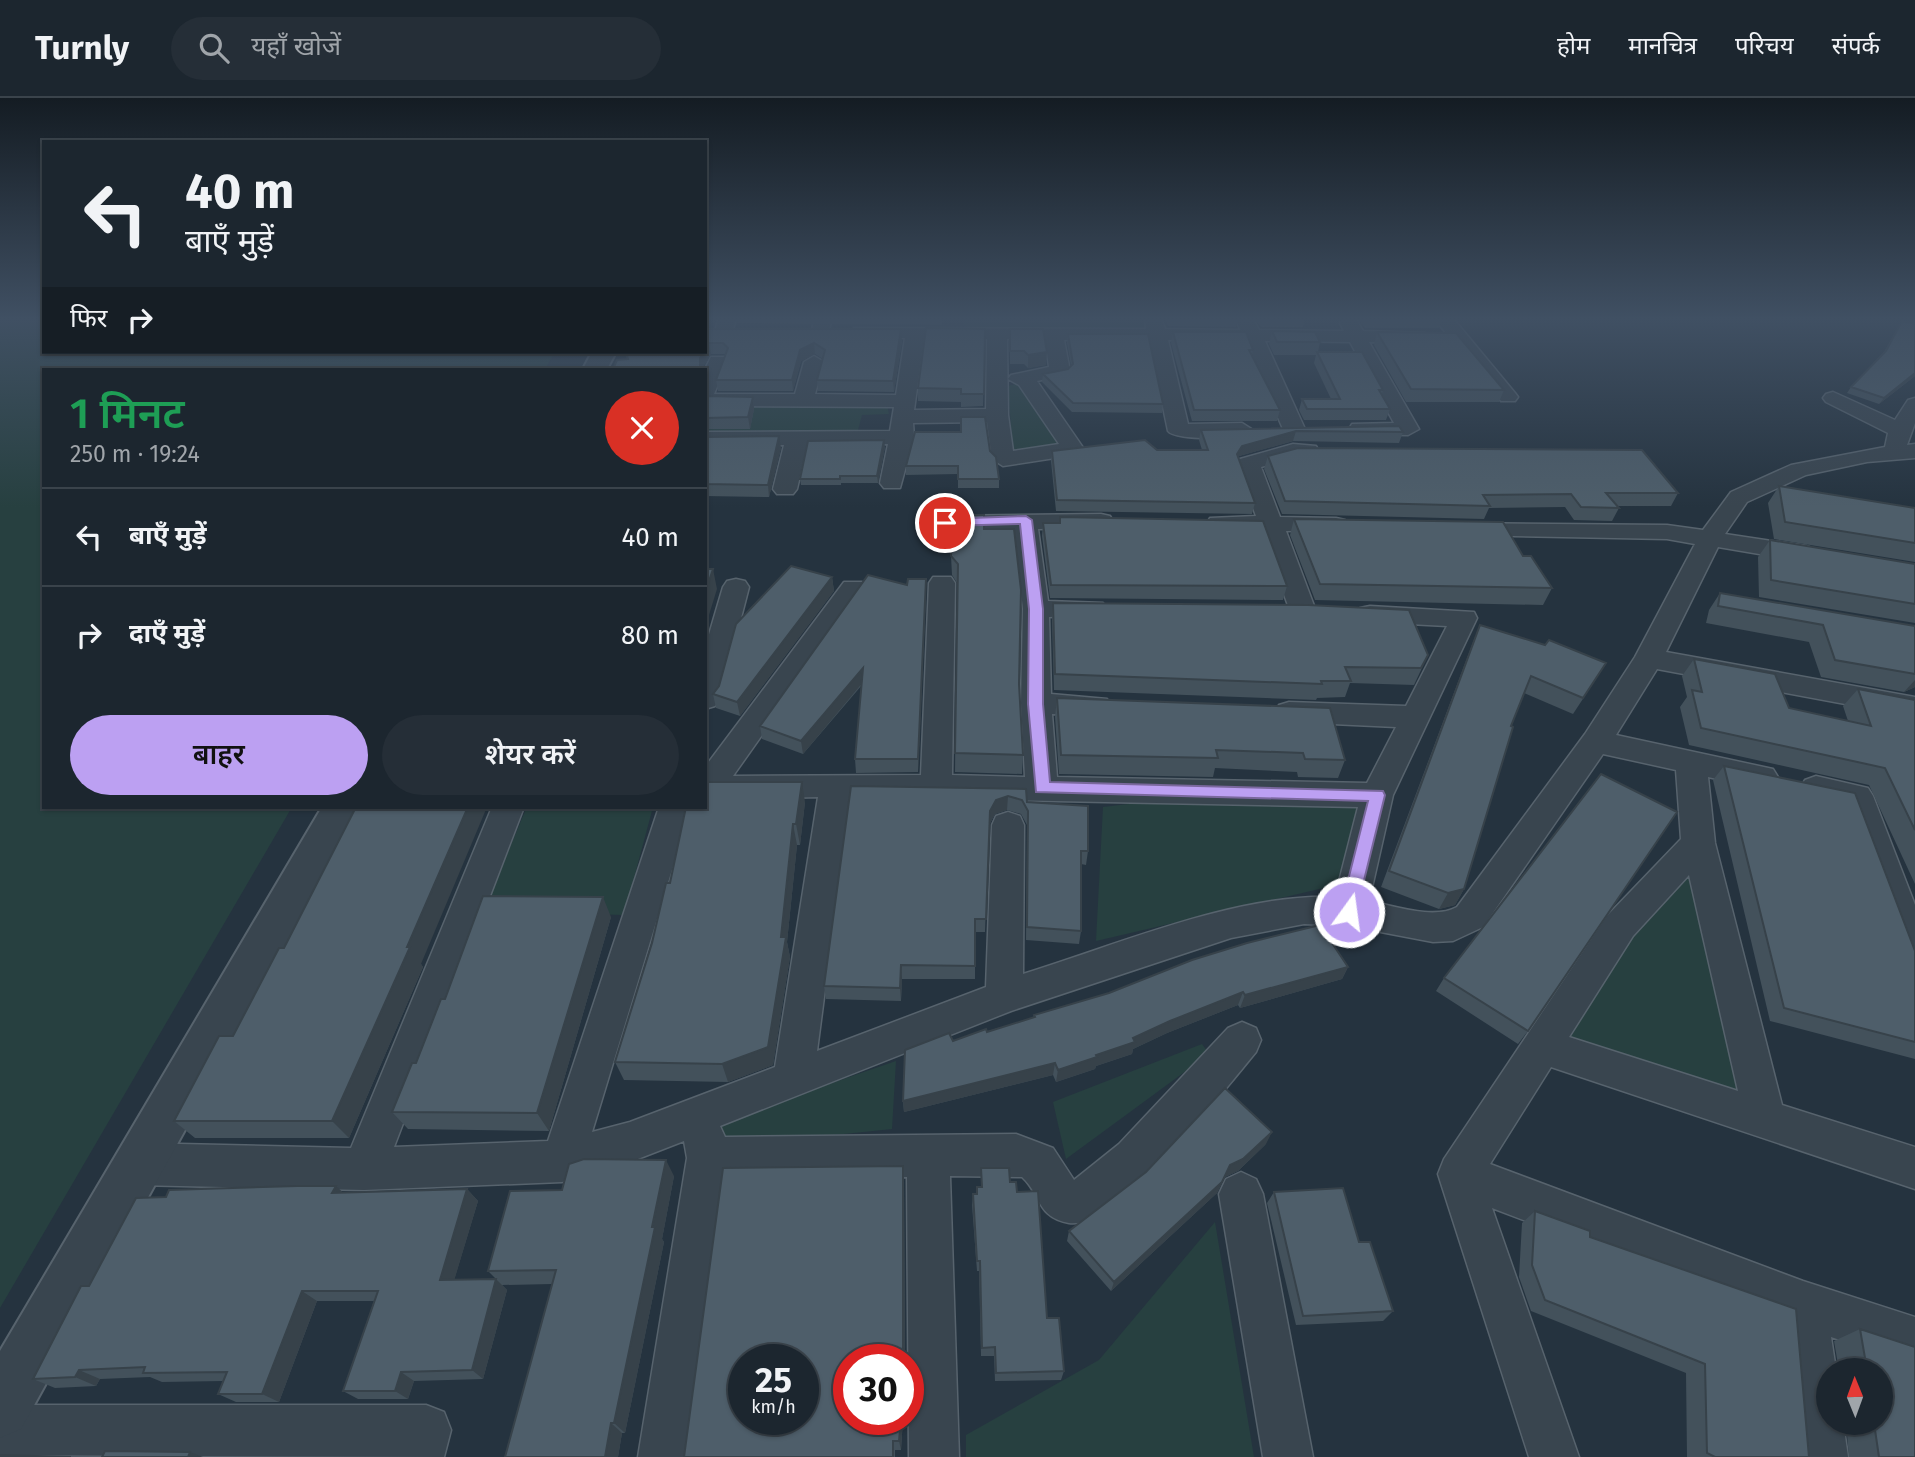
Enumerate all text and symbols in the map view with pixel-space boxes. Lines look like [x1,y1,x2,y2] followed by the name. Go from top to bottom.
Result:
[171,17,661,80] search box
[35,28,129,68] text: Turnly
[195,29,233,67] icon: search
[251,31,341,62] text: यहाँ खोजें
[1557,32,1590,60] text: होम
[1628,32,1697,60] text: मानचित्र
[1735,32,1794,60] text: परिचय
[1832,32,1880,60] text: संपर्क
[185,162,294,221] text: 40 m
[70,168,161,259] icon: left
[185,222,274,260] text: बाएँ मुड़ें
[121,301,159,339] icon: right
[70,303,107,334] text: फिर
[70,389,185,439] text: 1 मिनट
[605,391,679,465] button: close
[70,440,200,468] text: 250 m · 19:24
[915,493,975,553] pin
[926,504,964,542] icon: arrive
[70,518,108,556] icon: left
[129,520,206,551] text: बाएँ मुड़ें
[621,522,679,553] text: 40 m
[70,616,108,654] icon: right
[129,618,205,649] text: दाएँ मुड़ें
[621,620,679,651] text: 80 m
[70,715,368,795] button: बाहर
[382,715,679,795] button: शेयर करें
[1312,875,1386,949] position arrow
[833,1344,924,1435] speed limit sign: 30
[1816,1358,1894,1435] north arrow
[1816,1358,1893,1435] map controls
[755,1359,792,1401] text: 25
[751,1396,796,1418] text: km/h

